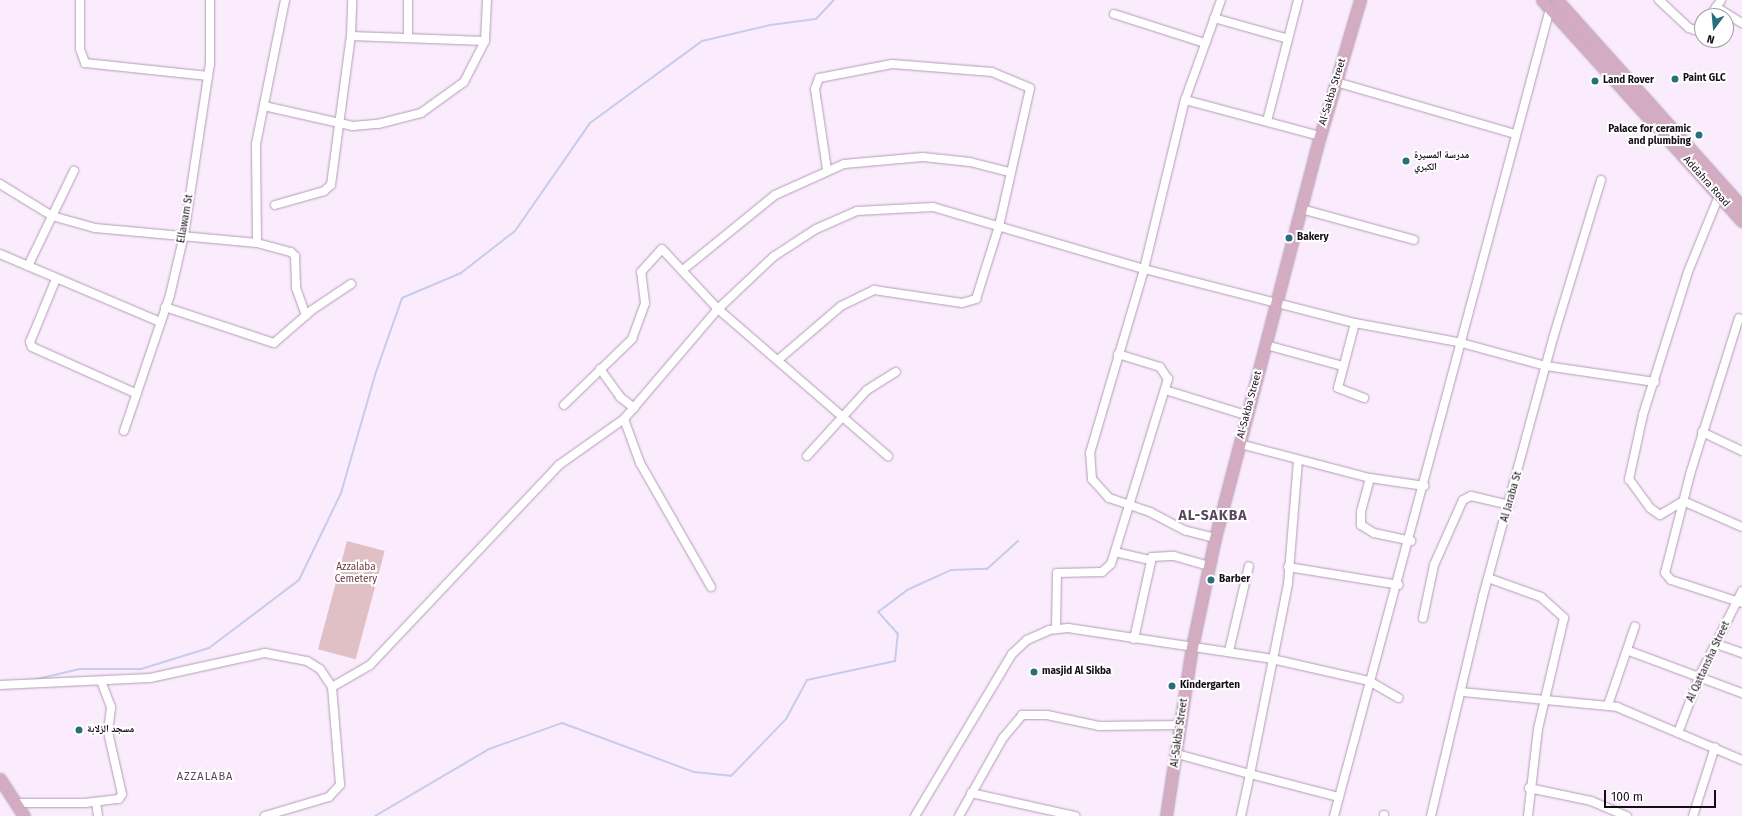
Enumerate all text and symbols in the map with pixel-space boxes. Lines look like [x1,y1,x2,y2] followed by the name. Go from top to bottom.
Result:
[1694,8,1734,48] north arrow
[1706,32,1716,46] text: N
[1317,57,1349,127] street label: Al-Sakba Street
[1683,73,1726,85] place label: Paint GLC
[1670,74,1680,84] marker: Paint GLC
[1603,75,1654,87] place label: Land Rover
[1590,76,1600,86] marker: Land Rover
[1608,123,1691,146] place label: Palace for ceramic and plumbing
[1694,130,1704,140] marker: Palace for ceramic and plumbing
[1414,149,1469,172] place label: مدرسة المسيرة الكبري
[1680,154,1732,210] street label: Addahra Road
[1401,156,1411,166] marker: مدرسة المسيرة الكبري
[176,194,196,244] street label: Ellawam St
[1297,232,1329,244] place label: Bakery
[1284,233,1294,243] marker: Bakery
[1235,370,1265,440] street label: Al-Sakba Street
[1499,470,1525,524] street label: Al Jaraba St
[1178,508,1248,524] district label: AL-SAKBA
[335,561,377,584] park label: Azzalaba Cemetery
[1219,574,1250,586] place label: Barber
[1206,575,1216,585] marker: Barber
[1685,620,1733,704] street label: Al Qattansha Street
[1042,666,1111,678] place label: masjid Al Sikba
[1029,667,1039,677] marker: masjid Al Sikba
[1180,680,1240,692] place label: Kindergarten
[1167,681,1177,691] marker: Kindergarten
[1169,698,1191,768] street label: Al-Sakba Street
[87,724,134,736] place label: مسجد الزلابة
[74,725,84,735] marker: مسجد الزلابة
[177,770,233,784] district label: AZZALABA
[1606,782,1718,808] scale bar
[1611,790,1643,804] text: 100 m

